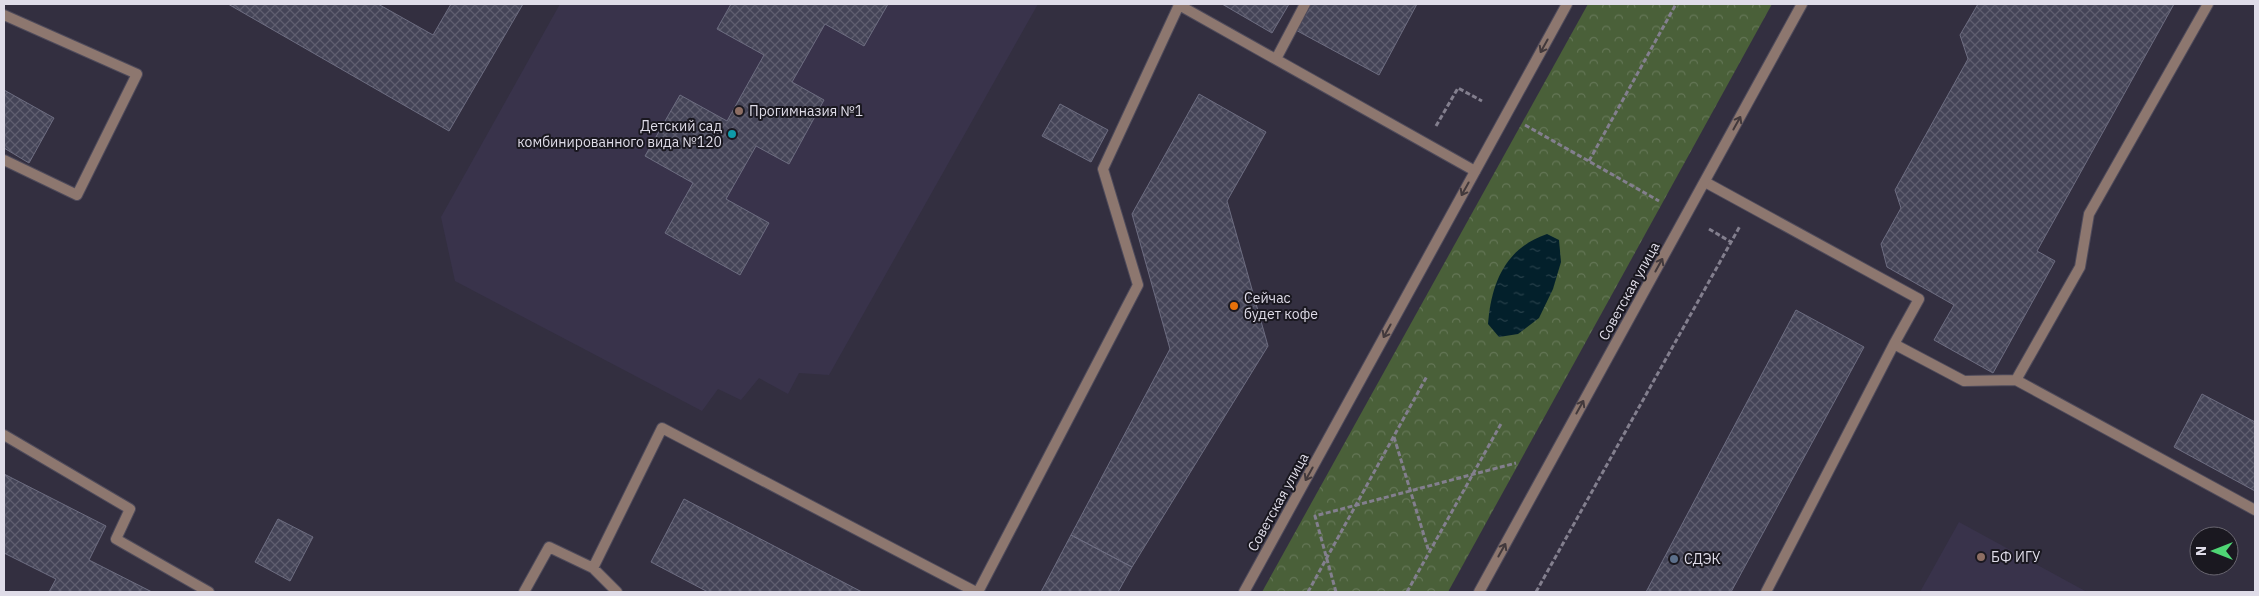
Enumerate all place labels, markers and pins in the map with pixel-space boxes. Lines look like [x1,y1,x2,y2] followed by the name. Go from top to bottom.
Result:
[749,102,863,120] place label: Прогимназия №1
[733,105,745,117] marker: Прогимназия №1
[517,117,722,151] place label: Детский сад комбинированного вида №120
[726,128,738,140] marker: Детский сад комбинированного вида №120
[1244,289,1318,323] place label: Сейчас будет кофе
[1228,300,1240,312] marker: Сейчас будет кофе
[1991,548,2041,566] place label: БФ ИГУ
[1684,550,1721,568] place label: СДЭК
[1975,551,1987,563] marker: БФ ИГУ
[1668,553,1680,565] marker: СДЭК

